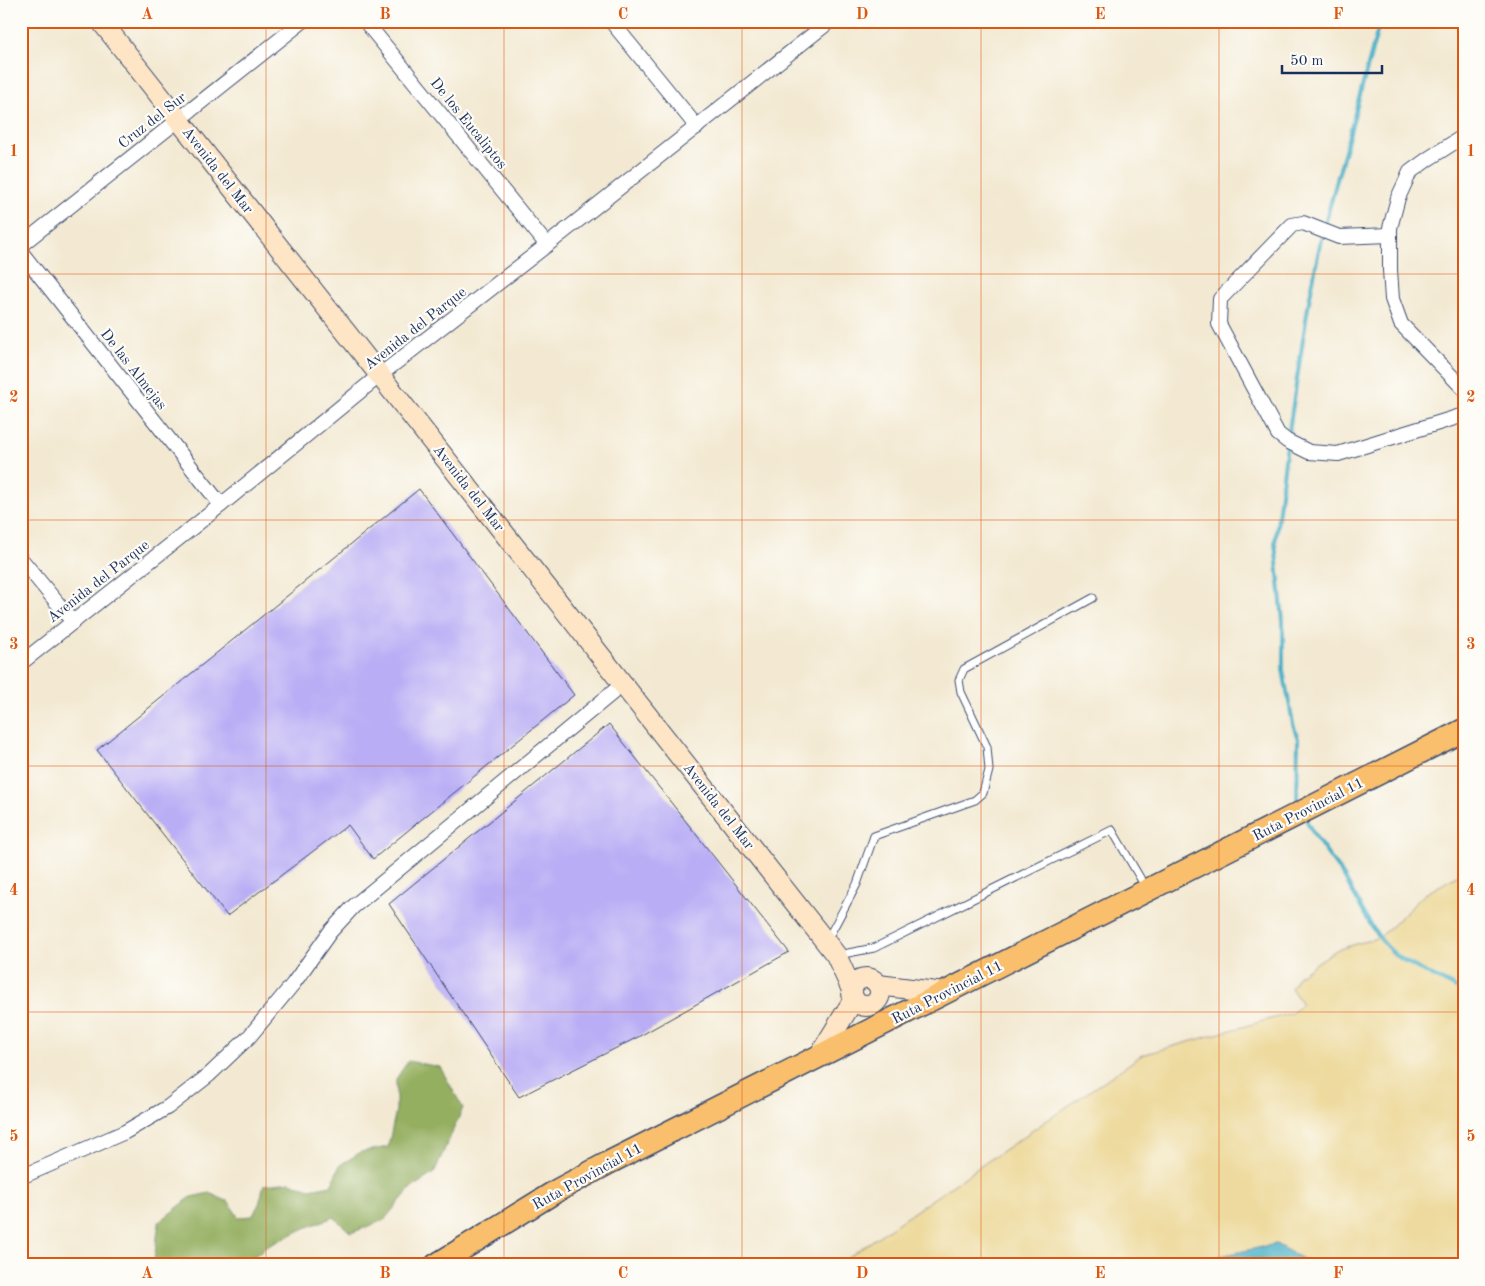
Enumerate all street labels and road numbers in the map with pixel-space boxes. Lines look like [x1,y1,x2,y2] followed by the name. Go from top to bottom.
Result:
[427,76,509,172] street label: De los Eucaliptos
[116,90,190,152] street label: Cruz del Sur
[178,125,255,217] street label: Avenida del Mar
[362,285,470,373] street label: Avenida del Parque
[97,327,169,413] street label: De las Almejas
[429,443,506,535] street label: Avenida del Mar
[45,538,153,626] street label: Avenida del Parque
[679,761,756,853] street label: Avenida del Mar
[1251,776,1367,845] street label: Ruta Provincial 11
[890,959,1006,1028] street label: Ruta Provincial 11
[531,1141,645,1214] street label: Ruta Provincial 11

